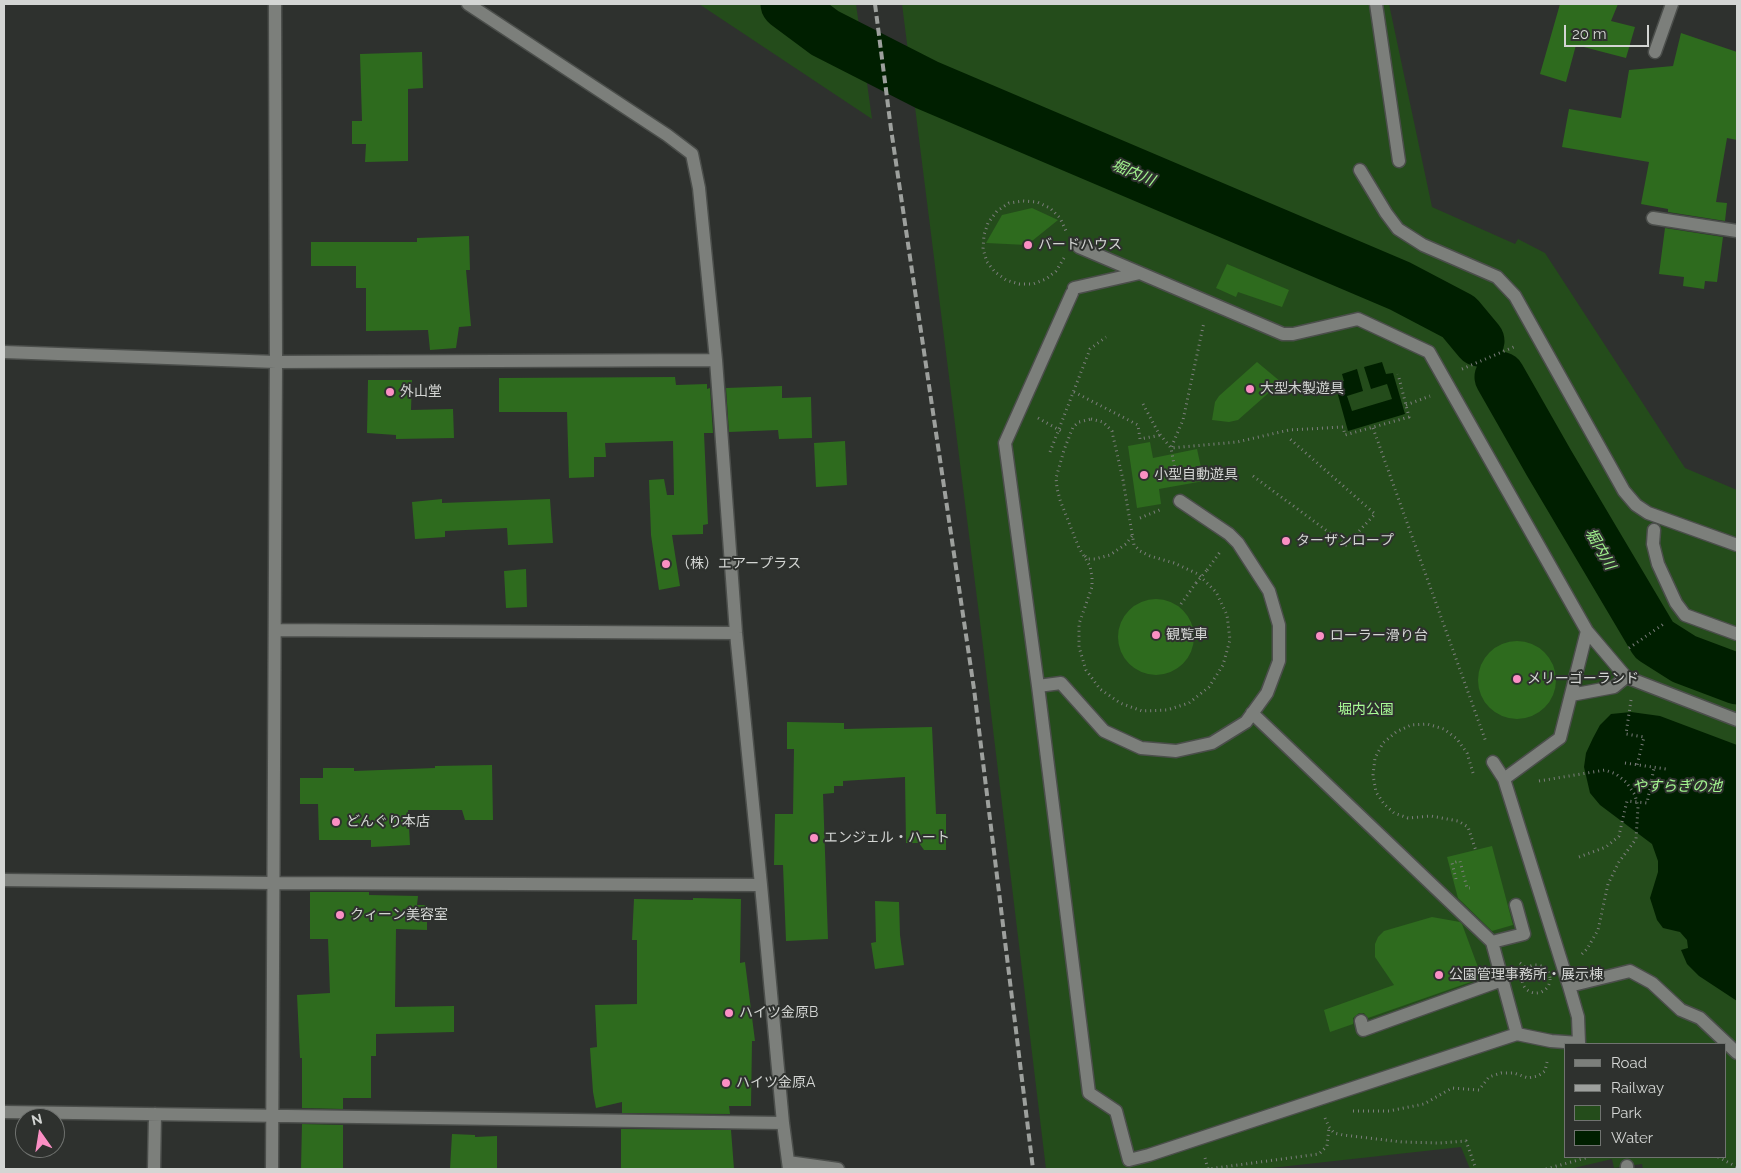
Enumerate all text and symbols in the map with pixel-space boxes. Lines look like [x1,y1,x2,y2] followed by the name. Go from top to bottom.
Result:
[1566,15,1651,47] scale bar
[1572,25,1607,43] text: 20 m
[1109,156,1157,190] water label: 堀内川
[1038,237,1122,253] place label: バードハウス
[1022,239,1034,251] marker: バードハウス
[1260,381,1344,397] place label: 大型木製遊具
[1244,383,1256,395] marker: 大型木製遊具
[400,384,442,400] place label: 外山堂
[384,386,396,398] marker: 外山堂
[1154,467,1238,483] place label: 小型自動遊具
[1138,469,1150,481] marker: 小型自動遊具
[1581,525,1619,573] water label: 堀内川
[1296,533,1394,549] place label: ターザンロープ
[1280,535,1292,547] marker: ターザンロープ
[676,556,801,572] place label: （株）エアープラス
[660,558,672,570] marker: （株）エアープラス
[1166,627,1208,643] place label: 観覧車
[1330,628,1428,644] place label: ローラー滑り台
[1150,629,1162,641] marker: 観覧車
[1314,630,1326,642] marker: ローラー滑り台
[1527,671,1639,687] place label: メリーゴーランド
[1511,673,1523,685] marker: メリーゴーランド
[1338,702,1394,718] park label: 堀内公園
[1632,777,1722,795] water label: やすらぎの池
[346,814,430,830] place label: どんぐり本店
[330,816,342,828] marker: どんぐり本店
[824,830,950,846] place label: エンジェル・ハート
[808,832,820,844] marker: エンジェル・ハート
[350,907,448,923] place label: クィーン美容室
[334,909,346,921] marker: クィーン美容室
[1449,967,1603,983] place label: 公園管理事務所・展示棟
[1433,969,1445,981] marker: 公園管理事務所・展示棟
[739,1005,818,1021] place label: ハイツ金原B
[723,1007,735,1019] marker: ハイツ金原B
[1564,1043,1726,1158] legend
[1611,1054,1647,1072] text: Road
[736,1075,815,1091] place label: ハイツ金原A
[720,1077,732,1089] marker: ハイツ金原A
[1611,1079,1664,1097] text: Railway
[1611,1104,1642,1122] text: Park
[15,1108,65,1158] north arrow
[30,1110,44,1128] text: N
[1611,1129,1653,1147] text: Water

